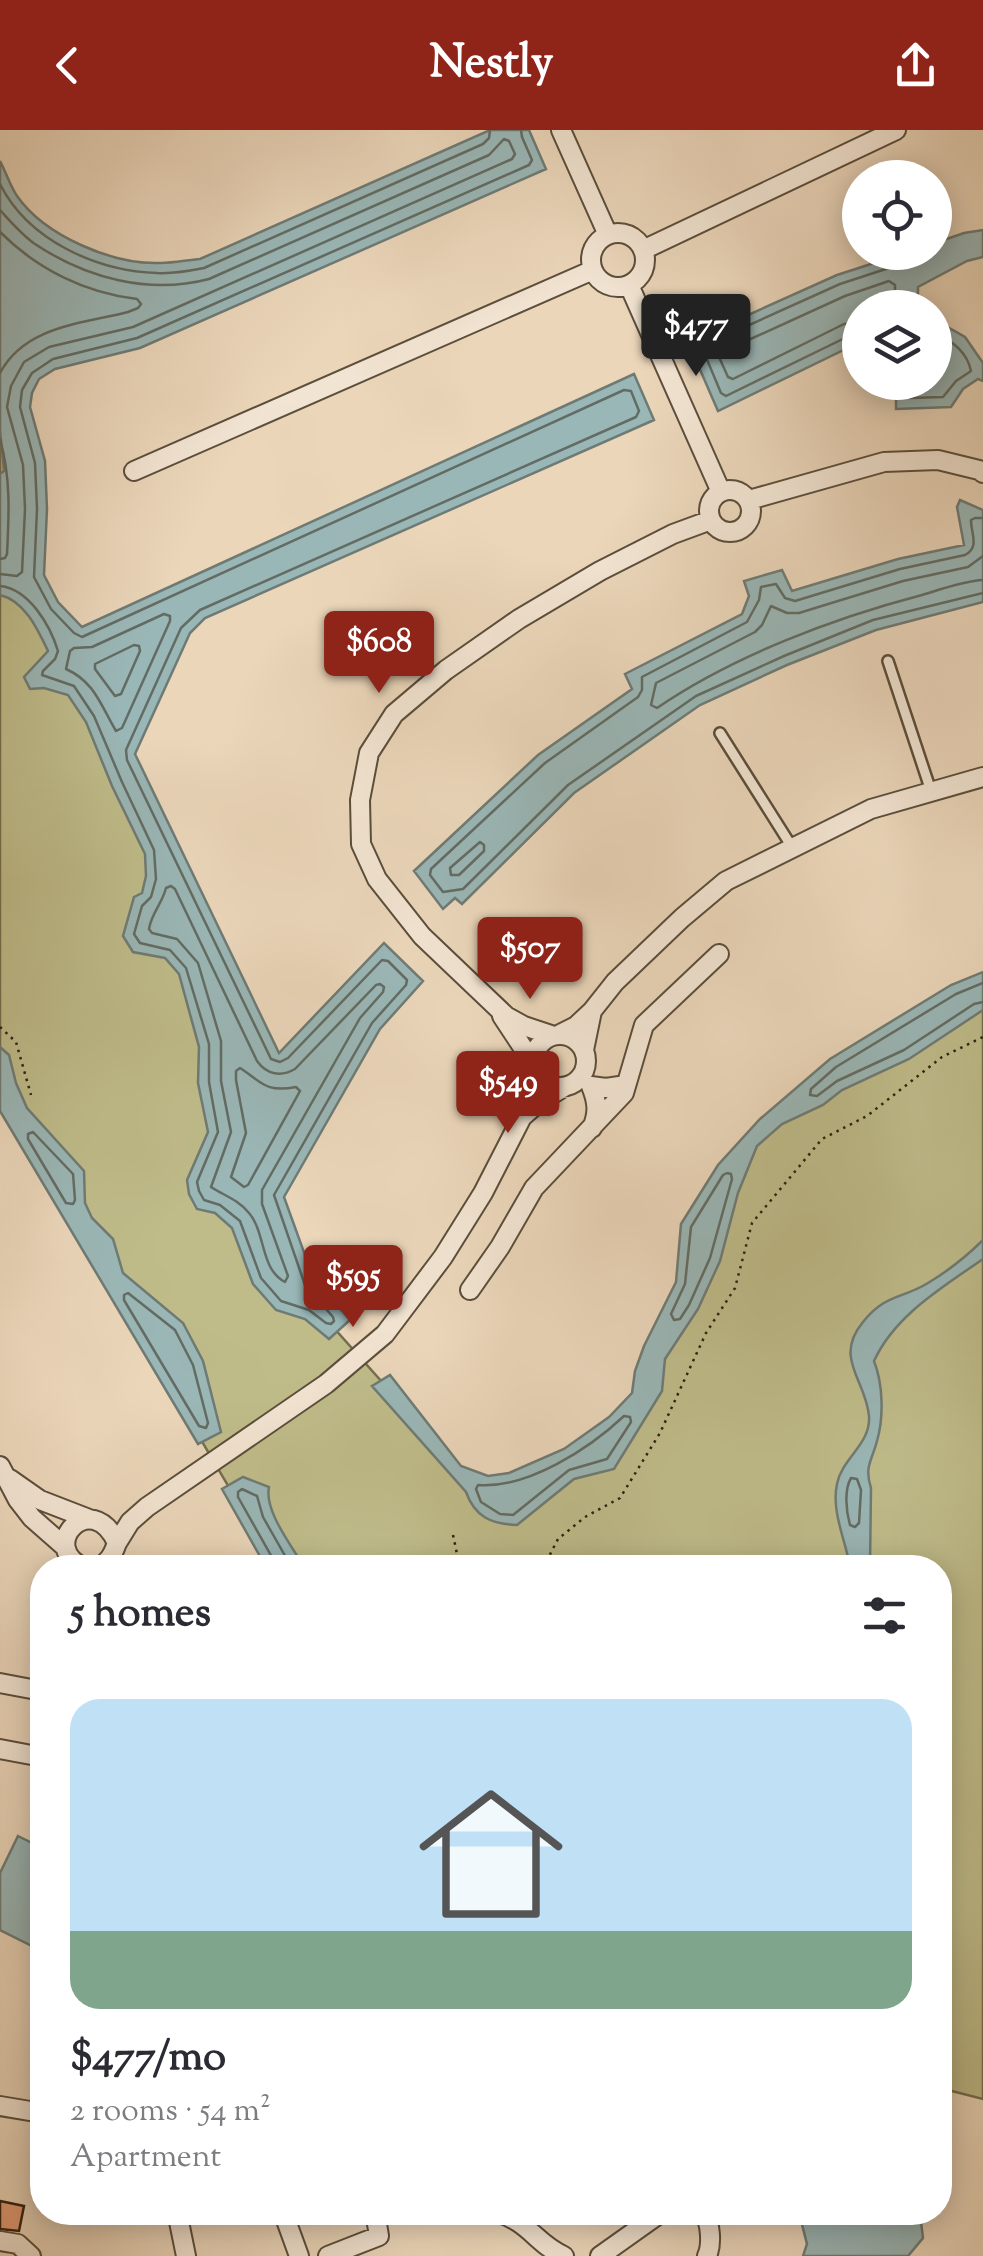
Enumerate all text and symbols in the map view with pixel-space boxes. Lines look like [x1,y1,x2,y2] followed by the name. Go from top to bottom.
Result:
[430,33,553,98] text: Nestly
[40,38,95,93] icon: back
[888,38,943,93] icon: share
[842,160,952,400] map controls
[842,160,952,270] button: locate
[842,290,952,400] button: layers
[637,294,755,379] pin: $477
[663,303,729,349] text: $477
[320,611,438,696] pin: $608
[346,620,412,666] text: $608
[471,917,589,1002] pin: $507
[500,926,560,972] text: $507
[449,1051,567,1136] pin: $549
[478,1060,538,1106] text: $549
[294,1245,412,1330] pin: $595
[326,1254,380,1300] text: $595
[70,1585,211,1645] text: 5 homes
[857,1588,912,1643] icon: filters
[401,1764,581,1944] icon: home
[70,2029,226,2089] text: $477/mo
[70,2089,271,2135] text: 2 rooms · 54 m²
[70,2135,221,2181] text: Apartment

